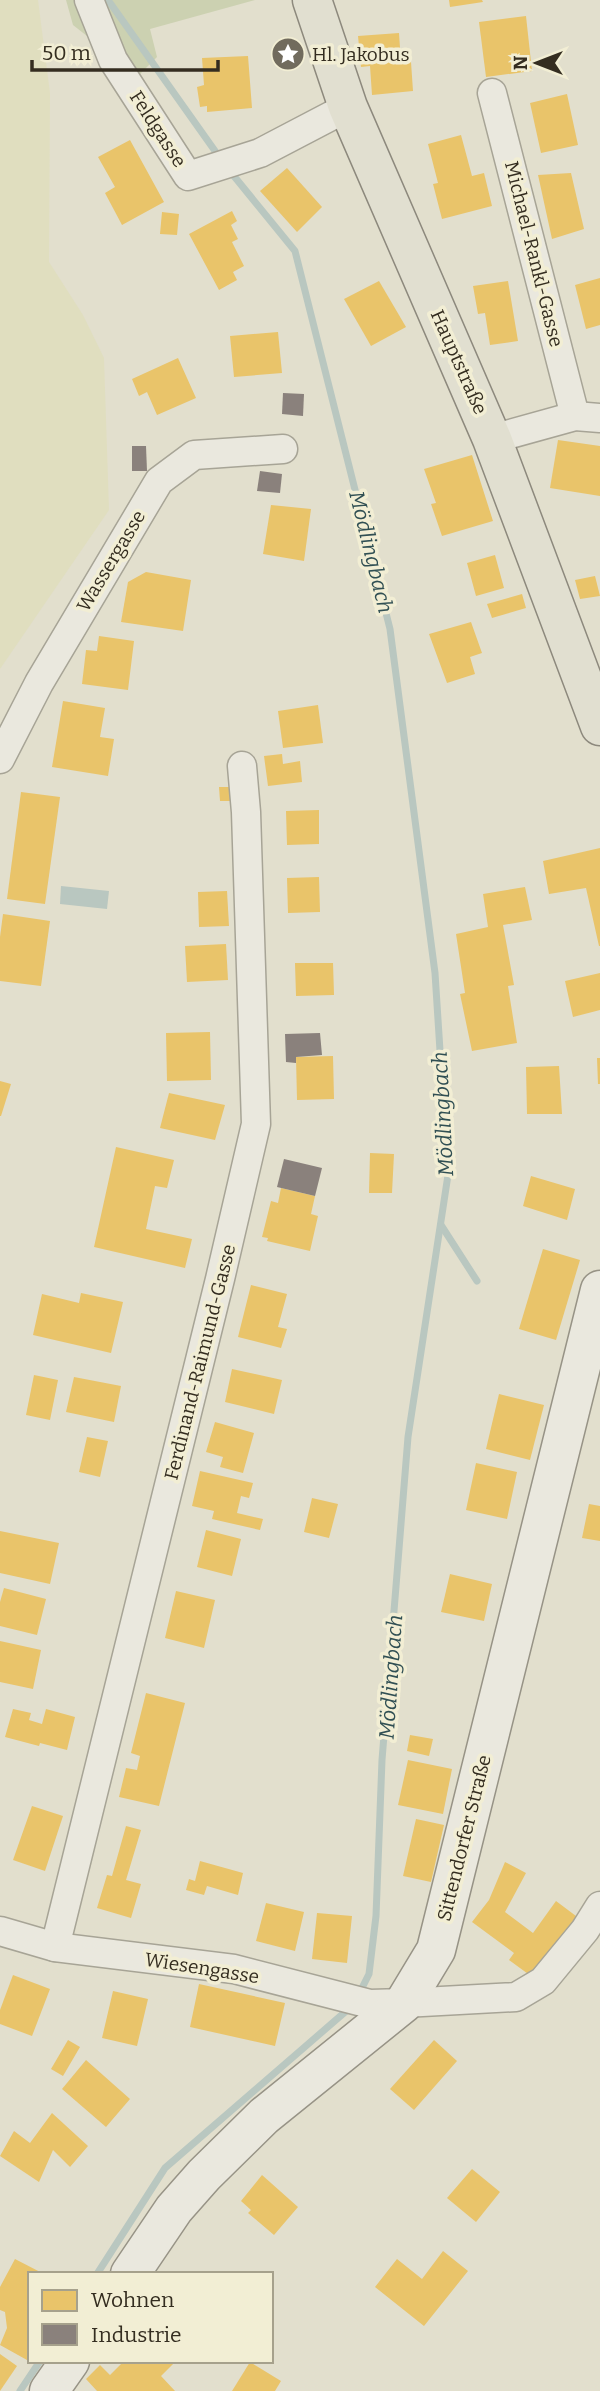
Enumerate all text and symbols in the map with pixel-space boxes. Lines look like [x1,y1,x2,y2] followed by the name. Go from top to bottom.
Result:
[32,28,217,72] scale bar
[502,28,572,98] north arrow
[269,35,307,73] place icon: Hl. Jakobus
[42,40,91,66] text: 50 m
[312,43,410,66] place label: Hl. Jakobus
[509,55,532,70] text: N
[125,87,191,171] street label: Feldgasse
[500,159,568,349] street label: Michael-Rankl-Gasse
[426,306,492,418] street label: Hauptstraße
[343,488,399,616] water label: Mödlingbach
[72,506,150,616] street label: Wassergasse
[427,1051,459,1177] water label: Mödlingbach
[160,1242,240,1482] street label: Ferdinand-Raimund-Gasse
[374,1614,408,1740] water label: Mödlingbach
[432,1752,496,1924] street label: Sittendorfer Straße
[143,1948,261,1988] street label: Wiesengasse
[28,2272,273,2363] legend
[91,2287,174,2313] text: Wohnen
[91,2322,182,2348] text: Industrie

